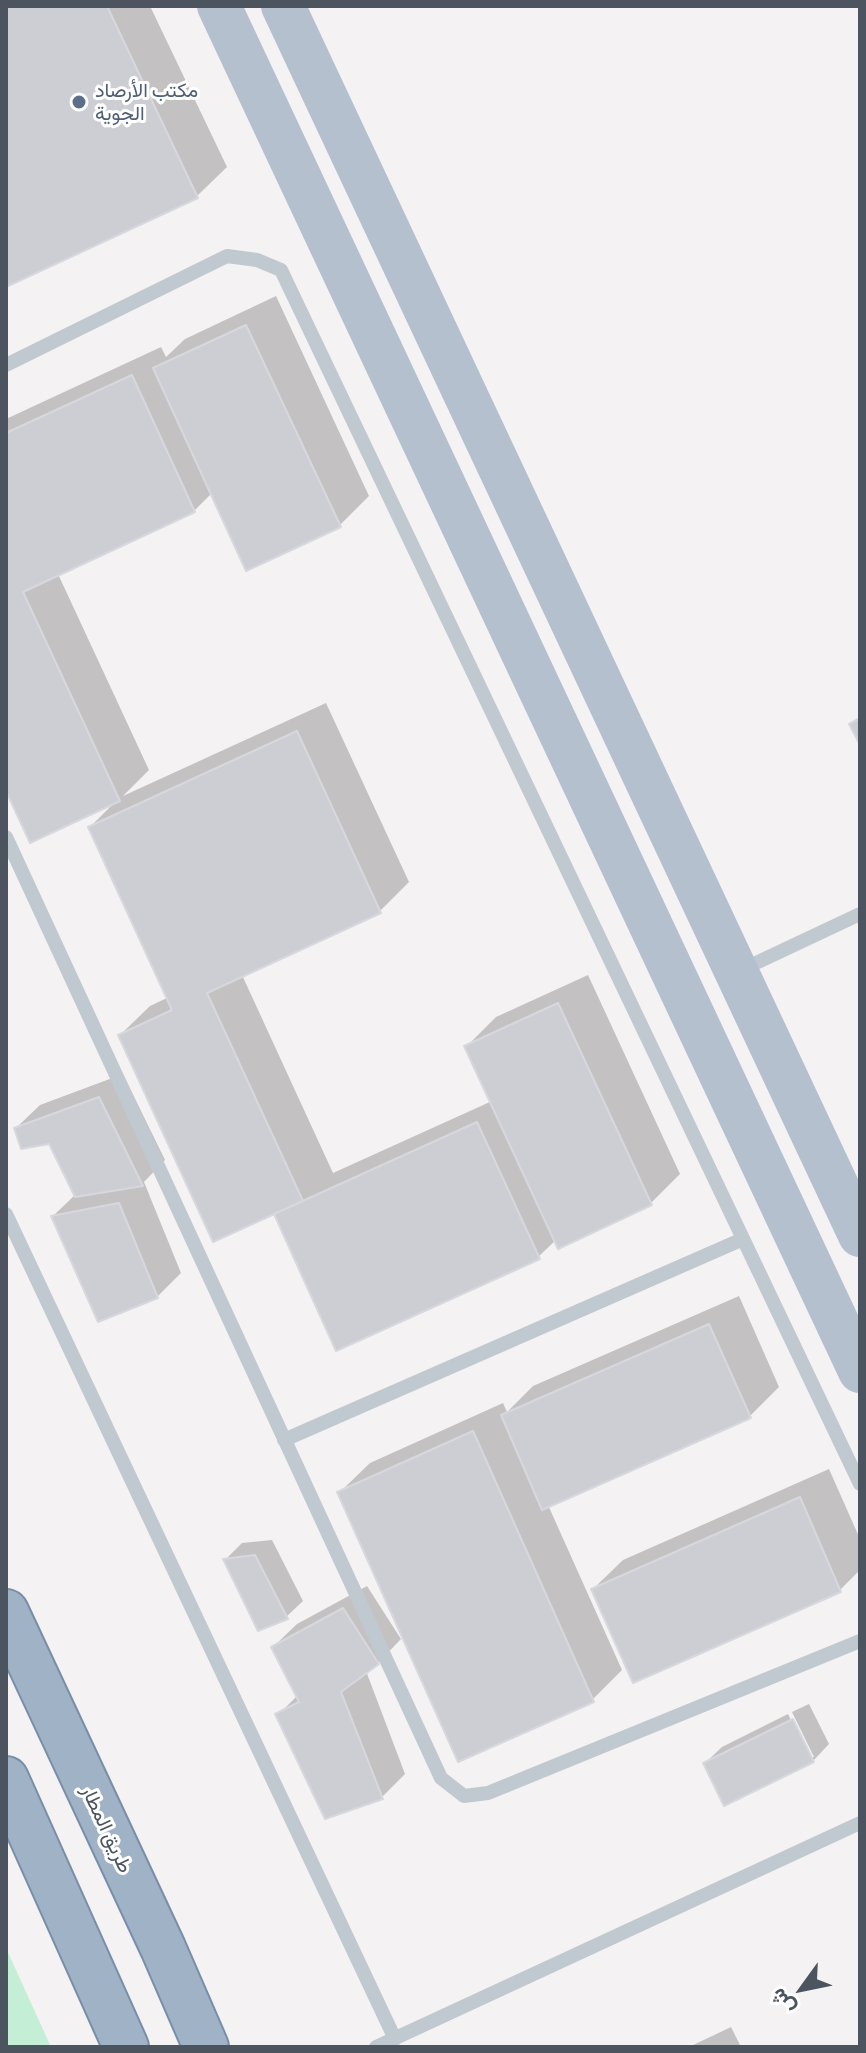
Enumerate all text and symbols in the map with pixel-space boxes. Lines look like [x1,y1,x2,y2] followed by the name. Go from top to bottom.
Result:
[95,78,198,125] place label: مكتب الأرصاد الجوية
[70,93,88,111] marker: مكتب الأرصاد الجوية
[76,1781,138,1877] street label: طريق المطار
[762,1949,842,2029] north arrow
[763,1984,800,2021] text: ش

